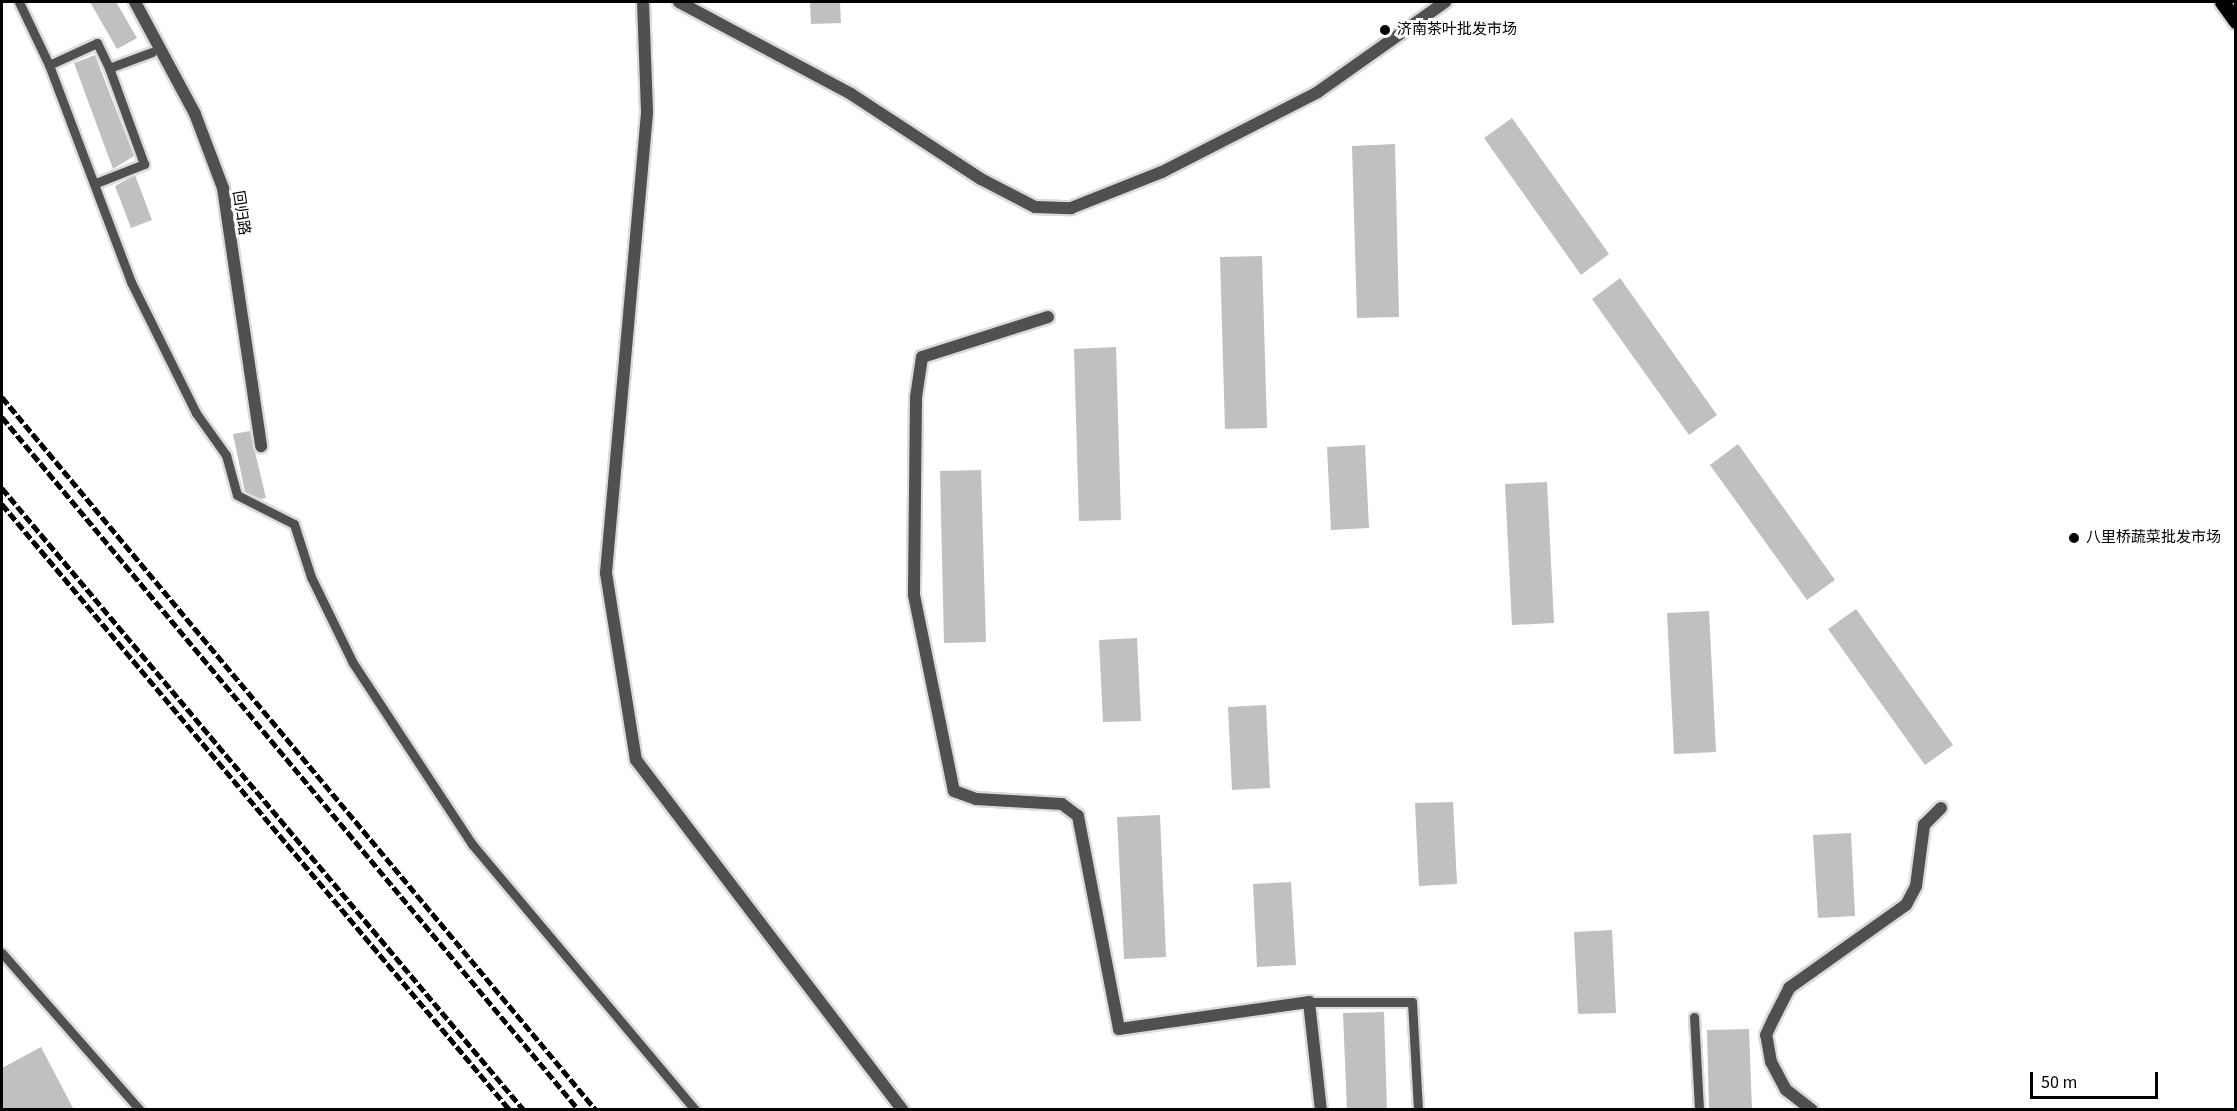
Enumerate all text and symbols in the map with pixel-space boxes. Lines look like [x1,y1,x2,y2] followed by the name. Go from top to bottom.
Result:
[1397,21,1517,39] place label: 济南茶叶批发市场
[1378,23,1392,37] marker: 济南茶叶批发市场
[229,189,253,237] street label: 回归路
[2086,529,2221,547] place label: 八里桥蔬菜批发市场
[2067,531,2081,545] marker: 八里桥蔬菜批发市场
[2033,1060,2160,1098] scale bar
[2041,1070,2077,1095] text: 50 m

